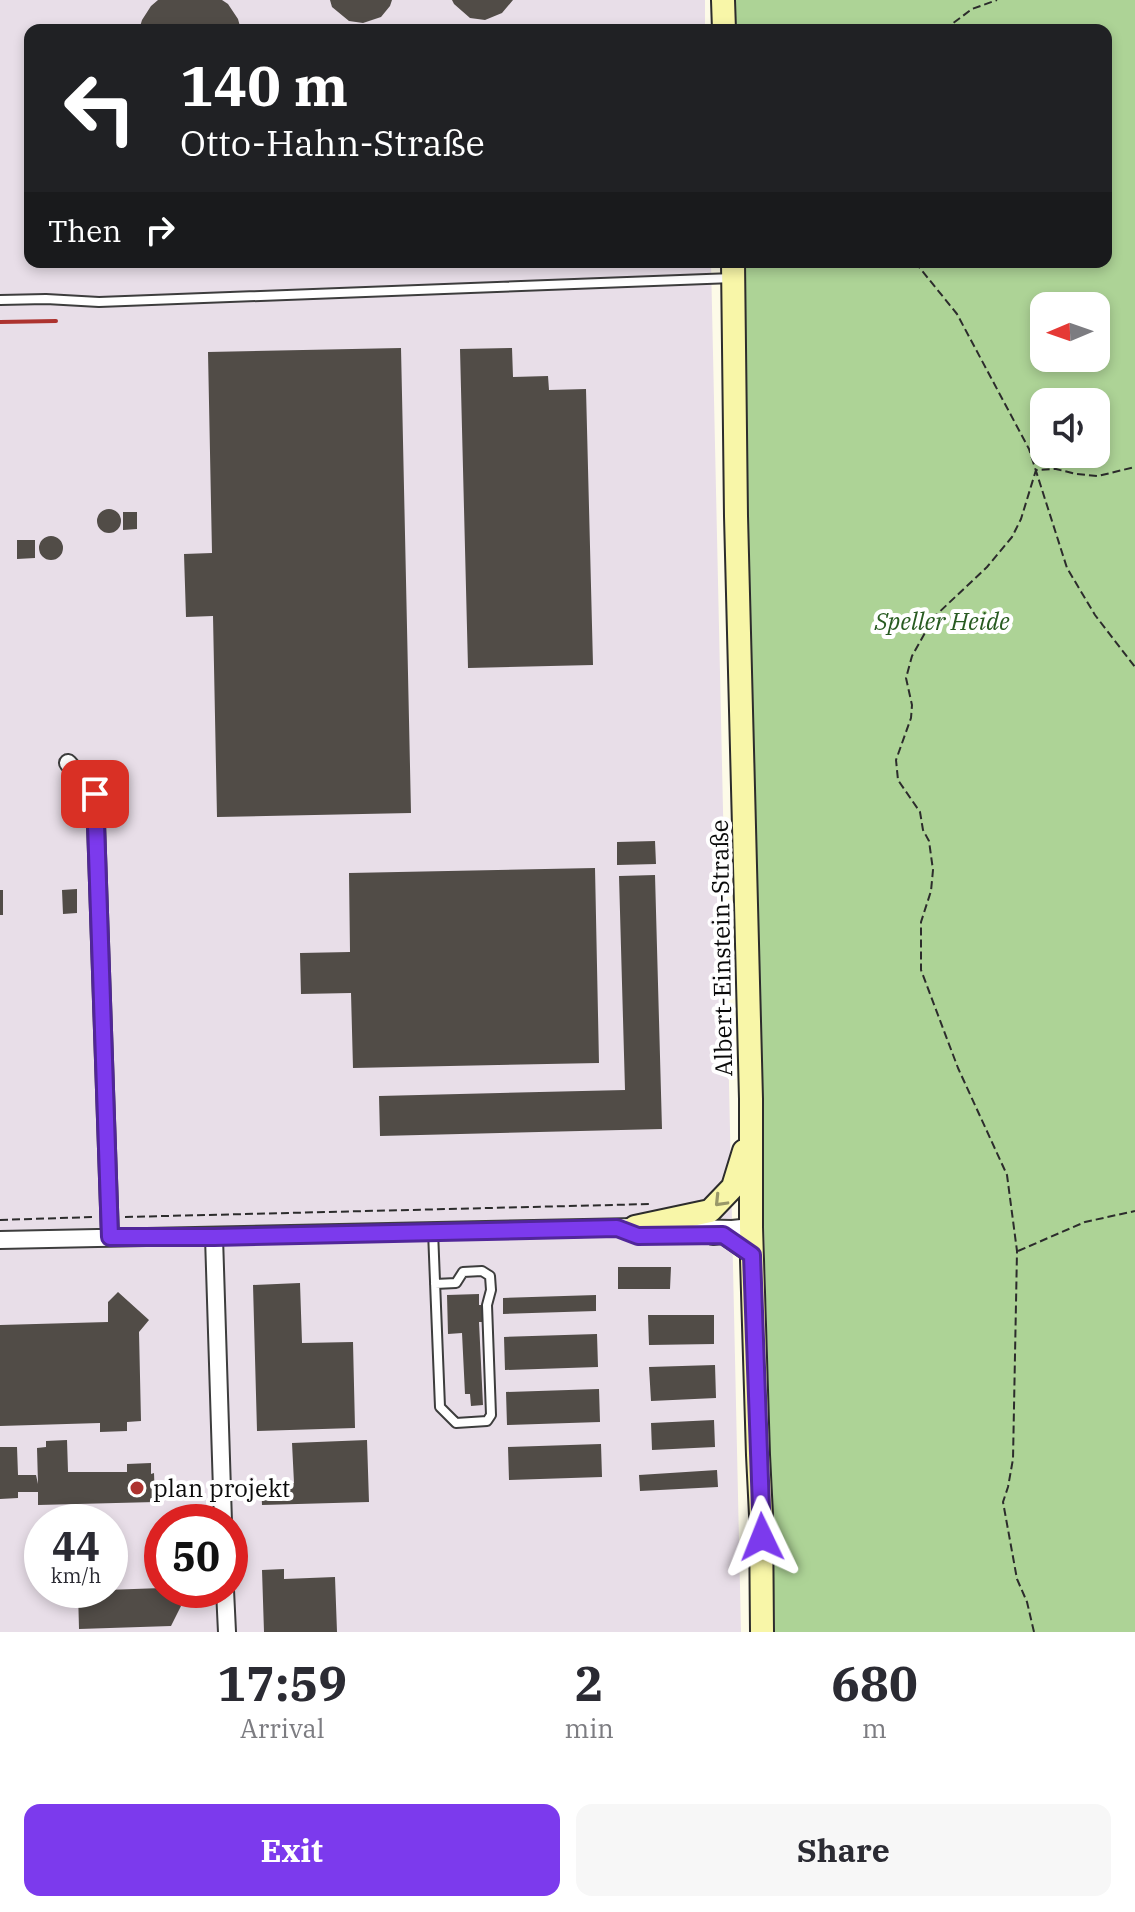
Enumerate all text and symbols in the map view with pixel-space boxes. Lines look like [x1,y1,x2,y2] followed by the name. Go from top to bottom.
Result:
[180,49,348,121] text: 140 m
[48,56,152,160] icon: left
[180,119,485,166] text: Otto-Hahn-Straße
[138,208,182,252] icon: right
[48,211,122,250] text: Then
[1030,292,1110,372] north arrow
[1030,292,1110,468] map controls
[1030,388,1110,468] button: sound
[873,605,1010,637] park label: Speller Heide
[61,760,129,828] pin
[73,772,117,816] icon: arrive
[703,819,739,1077] street label: Albert-Einstein-Straße
[715,1192,729,1206] one-way arrow
[153,1472,290,1504] place label: plan projekt
[128,1479,146,1497] marker: plan projekt
[720,1495,804,1579] position arrow
[144,1504,248,1608] speed limit sign: 50
[52,1520,100,1572] text: 44
[51,1562,101,1589] text: km/h
[217,1652,347,1714] text: 17:59
[575,1652,604,1714] text: 2
[831,1652,918,1714] text: 680
[240,1711,324,1745] text: Arrival
[564,1711,614,1745] text: min
[862,1711,887,1745] text: m
[24,1804,560,1896] button: Exit
[576,1804,1111,1896] button: Share

